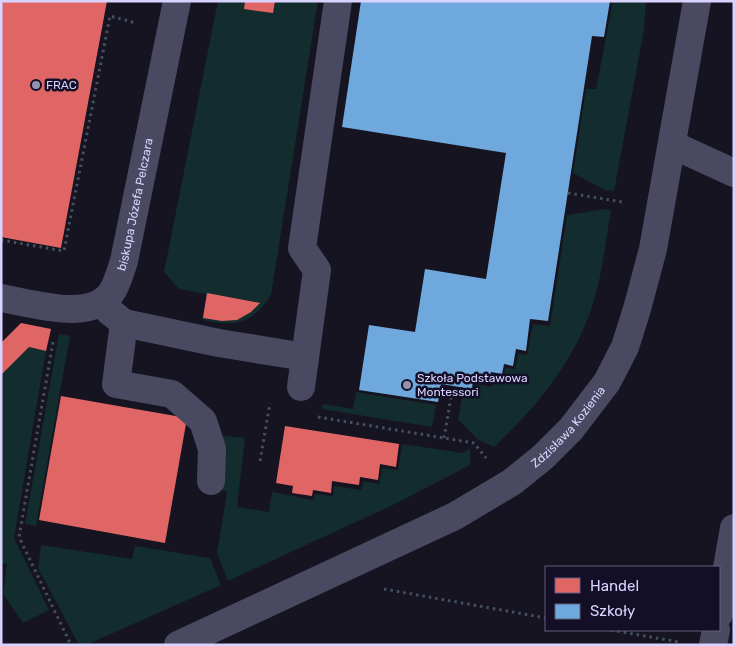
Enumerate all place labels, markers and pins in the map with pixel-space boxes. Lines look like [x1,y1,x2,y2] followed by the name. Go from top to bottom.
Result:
[46,78,77,92] place label: FRAC
[30,79,42,91] marker: FRAC
[417,371,528,399] place label: Szkoła Podstawowa Montessori
[401,379,413,391] marker: Szkoła Podstawowa Montessori

